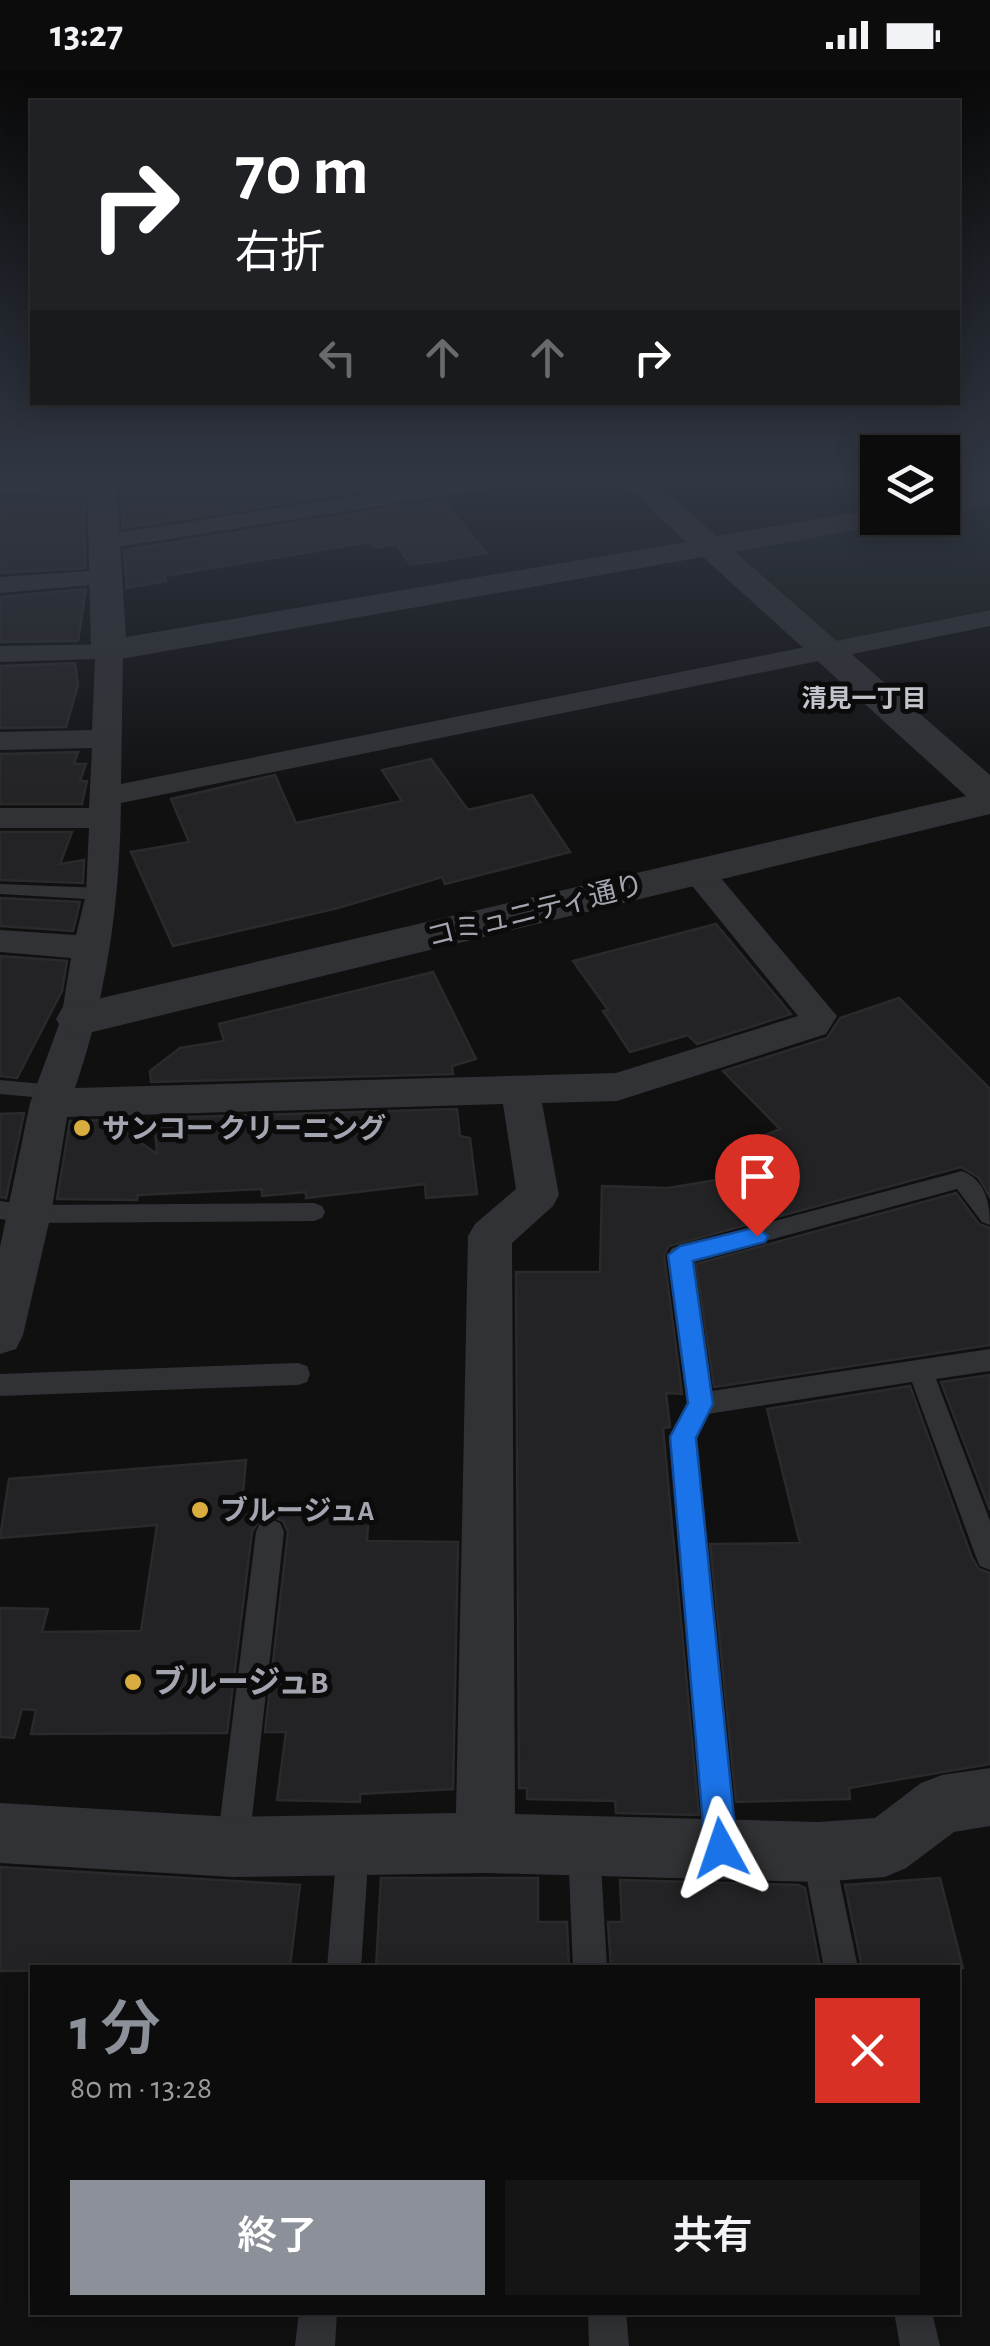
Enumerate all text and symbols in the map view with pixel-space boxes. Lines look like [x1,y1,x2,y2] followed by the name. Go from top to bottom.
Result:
[50,16,123,54] text: 13:27
[235,137,369,207] text: 70 m
[70,140,200,270] icon: right
[235,231,325,276] text: 右折
[310,330,365,385] icon: left
[415,330,470,385] icon: ahead
[520,330,575,385] icon: ahead
[625,330,680,385] icon: right
[860,435,960,535] map controls
[860,435,960,535] button: layers
[801,685,927,712] district label: 清見一丁目
[424,870,647,952] street label: コミュニティ通り
[102,1113,386,1144] place label: サンコー クリーニング
[71,1117,93,1139] marker: サンコー クリーニング
[715,1134,800,1237] pin
[730,1149,785,1204] icon: arrive
[220,1495,374,1526] place label: ブルージュA
[189,1499,211,1521] marker: ブルージュA
[153,1665,329,1699] place label: ブルージュB
[122,1671,144,1693] marker: ブルージュB
[669,1796,773,1900] position arrow
[815,1998,920,2103] button: close
[70,2001,161,2061] text: 1 分
[70,2072,212,2104] text: 80 m · 13:28
[70,2180,485,2295] button: 終了
[505,2180,920,2295] button: 共有

